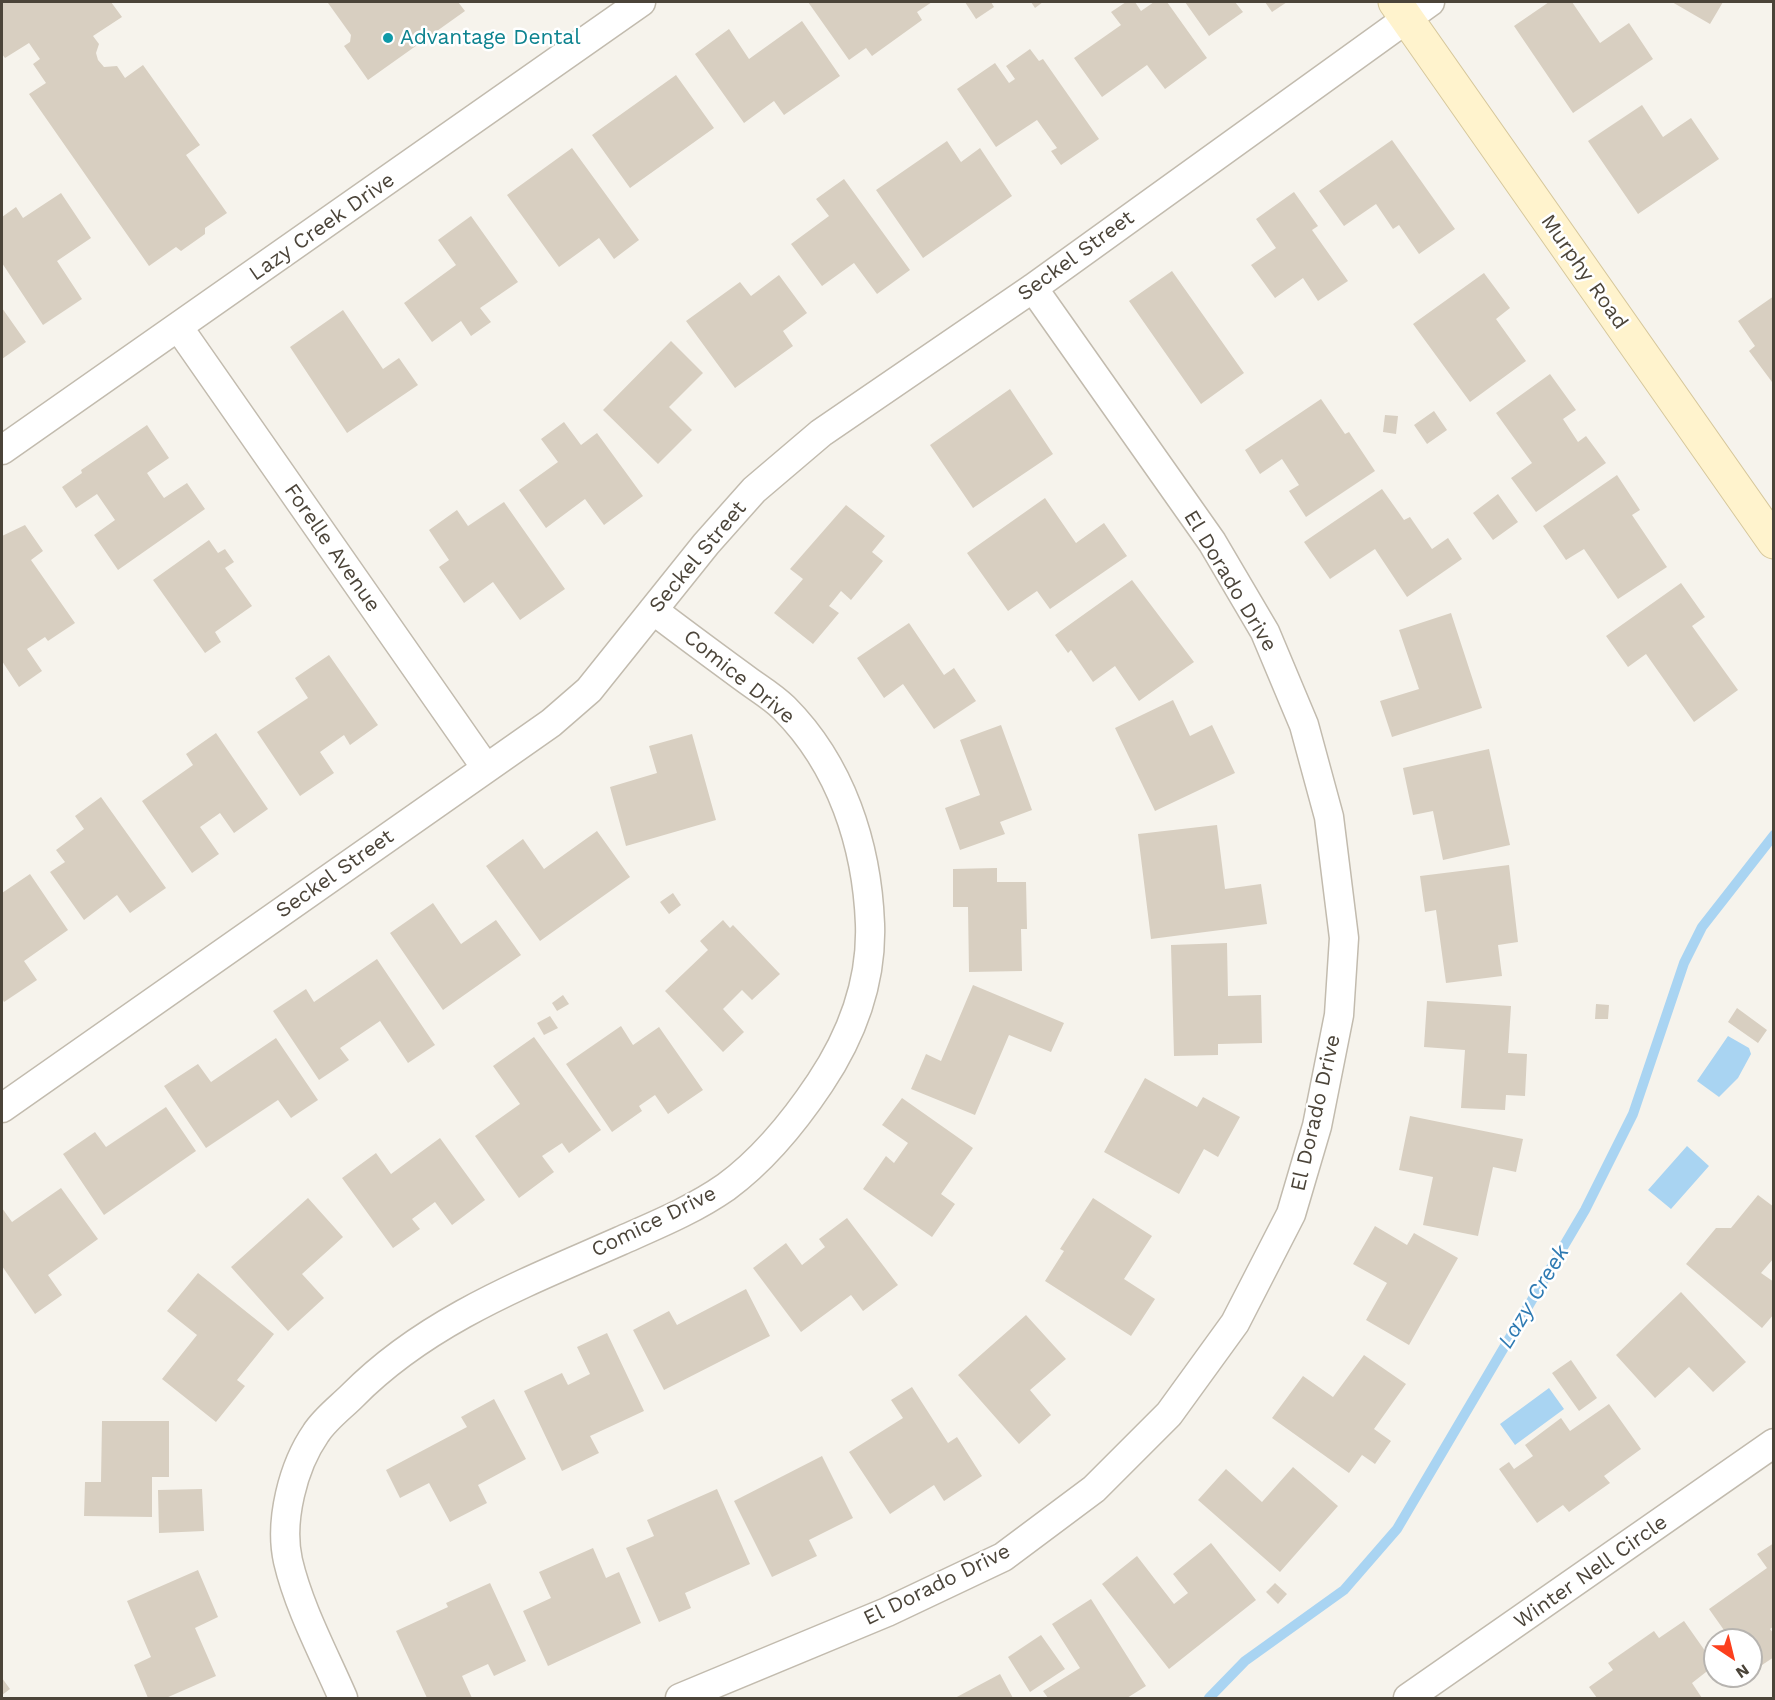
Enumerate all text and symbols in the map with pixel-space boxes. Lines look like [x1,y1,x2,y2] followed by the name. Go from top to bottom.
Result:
[400,25,581,51] place label: Advantage Dental
[381,31,395,45] marker: Advantage Dental
[244,167,400,287] street label: Lazy Creek Drive
[1013,205,1139,307] street label: Seckel Street
[1535,210,1633,334] street label: Murphy Road
[278,479,386,617] street label: Forelle Avenue
[644,496,752,618] street label: Seckel Street
[1178,506,1282,656] street label: El Dorado Drive
[678,624,800,730] street label: Comice Drive
[271,824,399,924] street label: Seckel Street
[1286,1032,1346,1194] street label: El Dorado Drive
[587,1181,721,1263] street label: Comice Drive
[1493,1241,1575,1353] water label: Lazy Creek
[1510,1510,1672,1634] street label: Winter Nell Circle
[860,1539,1014,1631] street label: El Dorado Drive
[1703,1628,1763,1688] north arrow
[1732,1660,1753,1683] text: N

